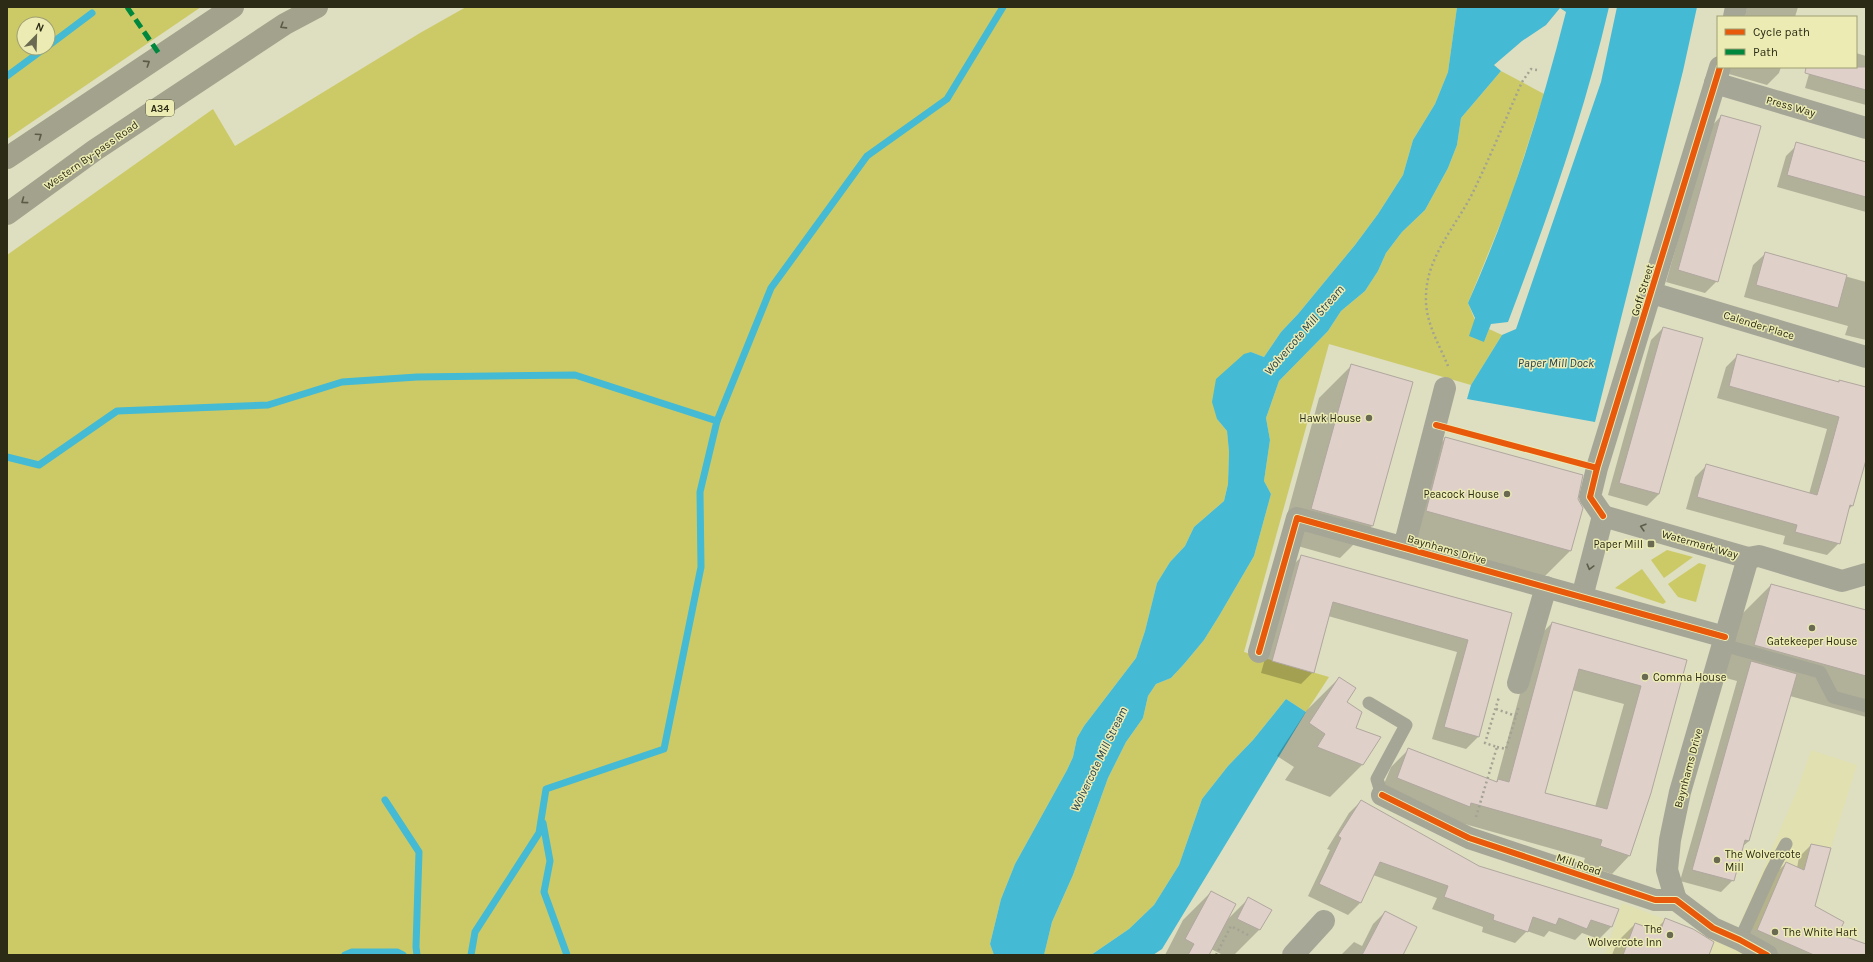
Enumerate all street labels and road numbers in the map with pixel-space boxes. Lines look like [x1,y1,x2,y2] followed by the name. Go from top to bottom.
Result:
[1765,93,1817,120] street label: Press Way
[146,100,174,116] road number: A34
[42,118,141,193] street label: Western By-pass Road
[1628,263,1657,318] street label: Goff Street
[1722,309,1796,343] street label: Calender Place
[1660,527,1740,562] street label: Watermark Way
[1406,532,1488,567] street label: Baynhams Drive
[1672,727,1705,809] street label: Baynhams Drive
[1555,851,1603,878] street label: Mill Road

